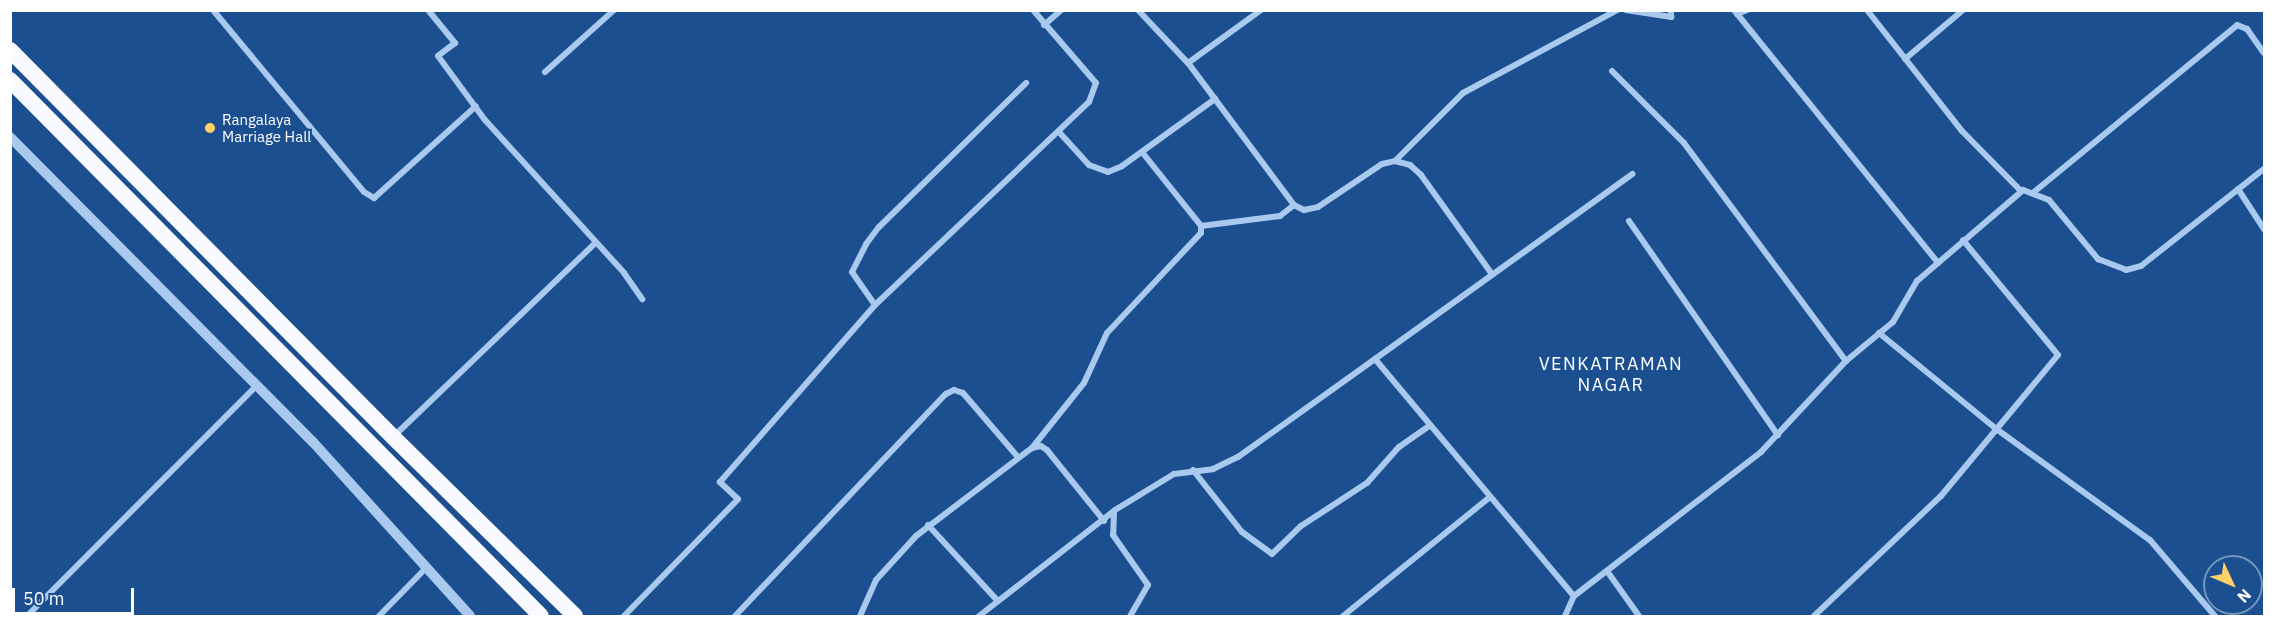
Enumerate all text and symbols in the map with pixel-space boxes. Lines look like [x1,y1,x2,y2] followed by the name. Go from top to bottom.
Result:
[222,110,311,145] place label: Rangalaya Marriage Hall
[203,121,217,135] marker: Rangalaya Marriage Hall
[1539,354,1683,397] district label: VENKATRAMAN NAGAR
[2203,555,2263,615] north arrow
[15,576,136,614] scale bar
[2233,585,2256,607] text: N
[23,587,65,610] text: 50 m

